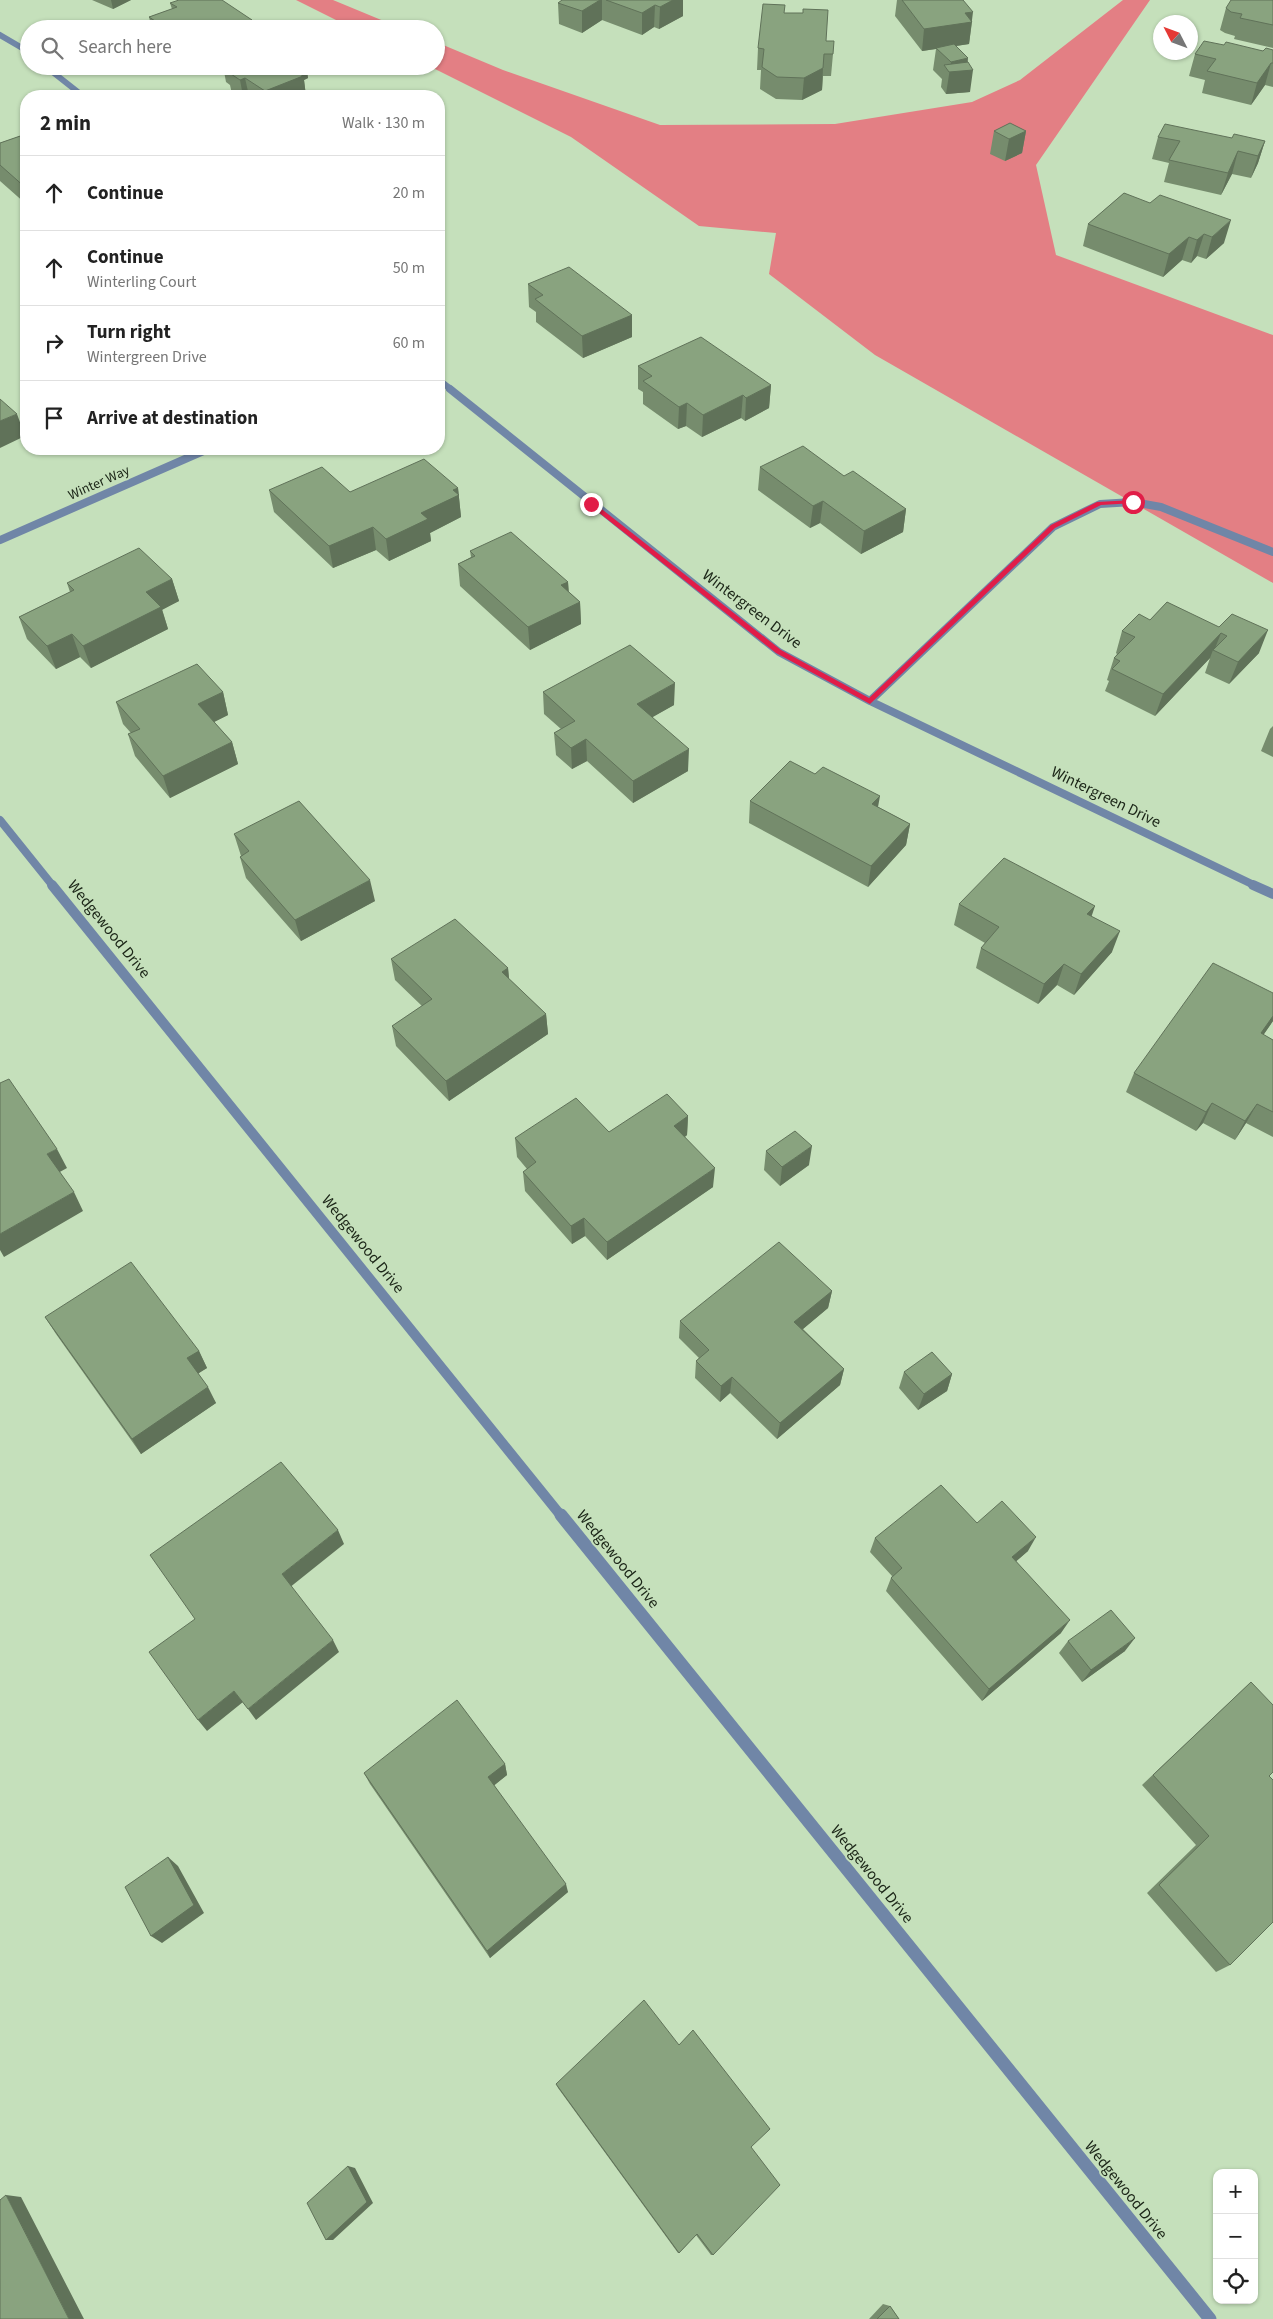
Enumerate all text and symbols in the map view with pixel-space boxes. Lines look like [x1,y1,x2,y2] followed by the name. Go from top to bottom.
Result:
[1153,15,1198,60] north arrow
[20,20,445,75] search box
[38,34,66,62] icon: search
[78,34,172,61] text: Search here
[40,108,91,138] text: 2 min
[342,112,425,134] text: Walk · 130 m
[40,179,68,207] icon: ahead
[87,180,164,207] text: Continue
[393,182,425,204] text: 20 m
[87,244,164,271] text: Continue
[40,254,68,282] icon: ahead
[393,257,425,279] text: 50 m
[87,271,196,293] text: Winterling Court
[87,319,171,346] text: Turn right
[40,329,68,357] icon: right
[393,332,425,354] text: 60 m
[87,346,207,368] text: Wintergreen Drive
[40,404,68,432] icon: arrive
[87,405,258,432] text: Arrive at destination
[65,460,133,505] street label: Winter Way
[1122,491,1145,514] route start
[580,493,603,516] route end
[698,564,806,654] street label: Wintergreen Drive
[1047,761,1165,833] street label: Wintergreen Drive
[62,875,156,983] street label: Wedgewood Drive
[316,1190,410,1298] street label: Wedgewood Drive
[571,1505,665,1613] street label: Wedgewood Drive
[825,1820,919,1928] street label: Wedgewood Drive
[1079,2136,1173,2244] street label: Wedgewood Drive
[1213,2169,1258,2304] map controls
[1213,2169,1258,2214] button: +
[1213,2214,1258,2259] button: −
[1213,2259,1258,2304] button: locate

